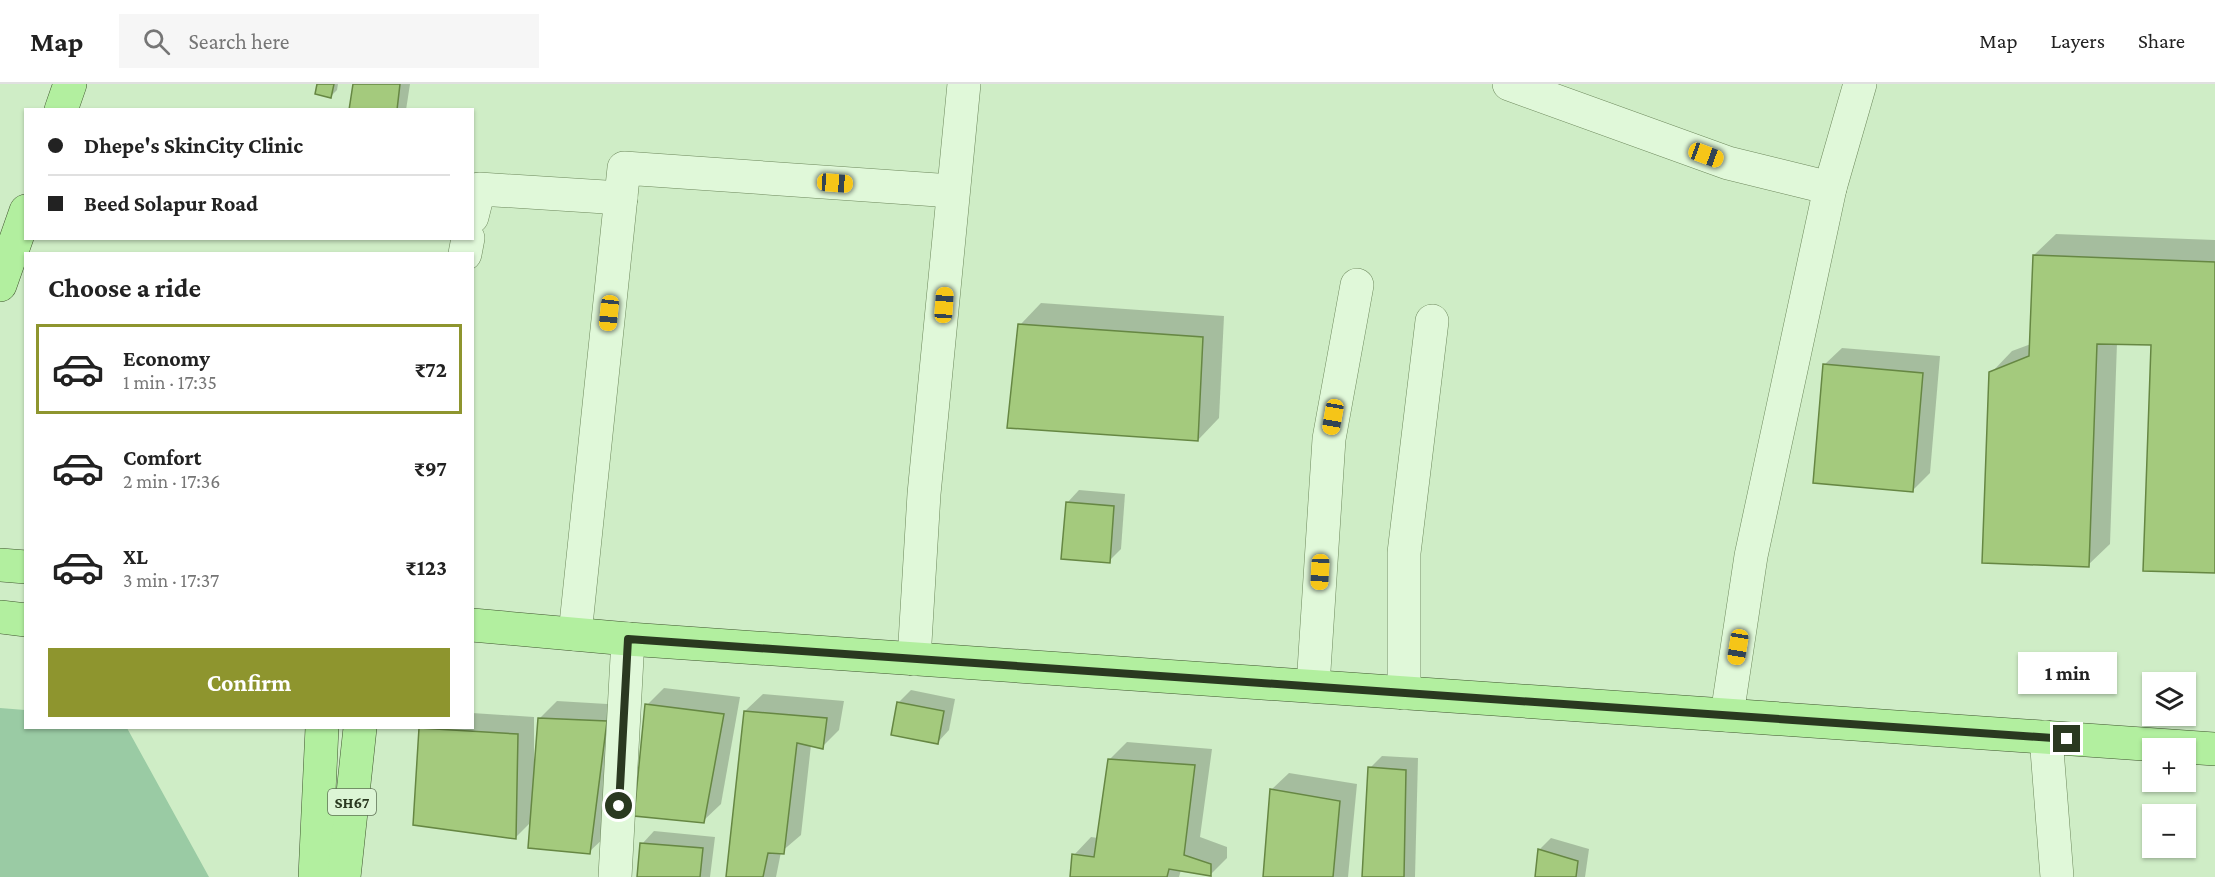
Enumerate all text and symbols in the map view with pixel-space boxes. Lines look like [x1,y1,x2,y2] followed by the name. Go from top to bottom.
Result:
[119,14,539,68] search box
[140,25,173,58] icon: search
[30,26,83,57] text: Map
[188,29,289,54] text: Search here
[1979,29,2018,53] text: Map
[2051,29,2105,53] text: Layers
[2138,29,2185,53] text: Share
[84,133,303,158] text: Dhepe's SkinCity Clinic
[1686,140,1726,170] car
[816,173,854,193] car
[84,191,258,216] text: Beed Solapur Road
[48,273,201,303] text: Choose a ride
[934,286,954,324] car
[598,294,620,332] car
[51,342,105,396] icon: car
[123,346,210,371] text: Economy
[414,357,447,382] text: ₹72
[123,371,217,393] text: 1 min · 17:35
[1321,398,1345,436] car
[51,441,105,495] icon: car
[123,445,201,470] text: Comfort
[414,456,447,481] text: ₹97
[123,470,220,492] text: 2 min · 17:36
[51,540,105,594] icon: car
[123,544,148,569] text: XL
[1310,554,1330,590] car
[405,555,447,580] text: ₹123
[123,569,219,591] text: 3 min · 17:37
[1726,628,1750,666] car
[48,648,450,717] button: Confirm
[2018,652,2116,694] callout: 1 min
[2045,662,2090,684] text: 1 min
[2142,672,2196,858] map controls
[2142,672,2196,726] button: layers
[2053,725,2080,752] route end
[2142,738,2196,792] button: +
[328,789,376,815] road number: SH67
[605,792,632,819] route start
[2142,804,2196,858] button: −

